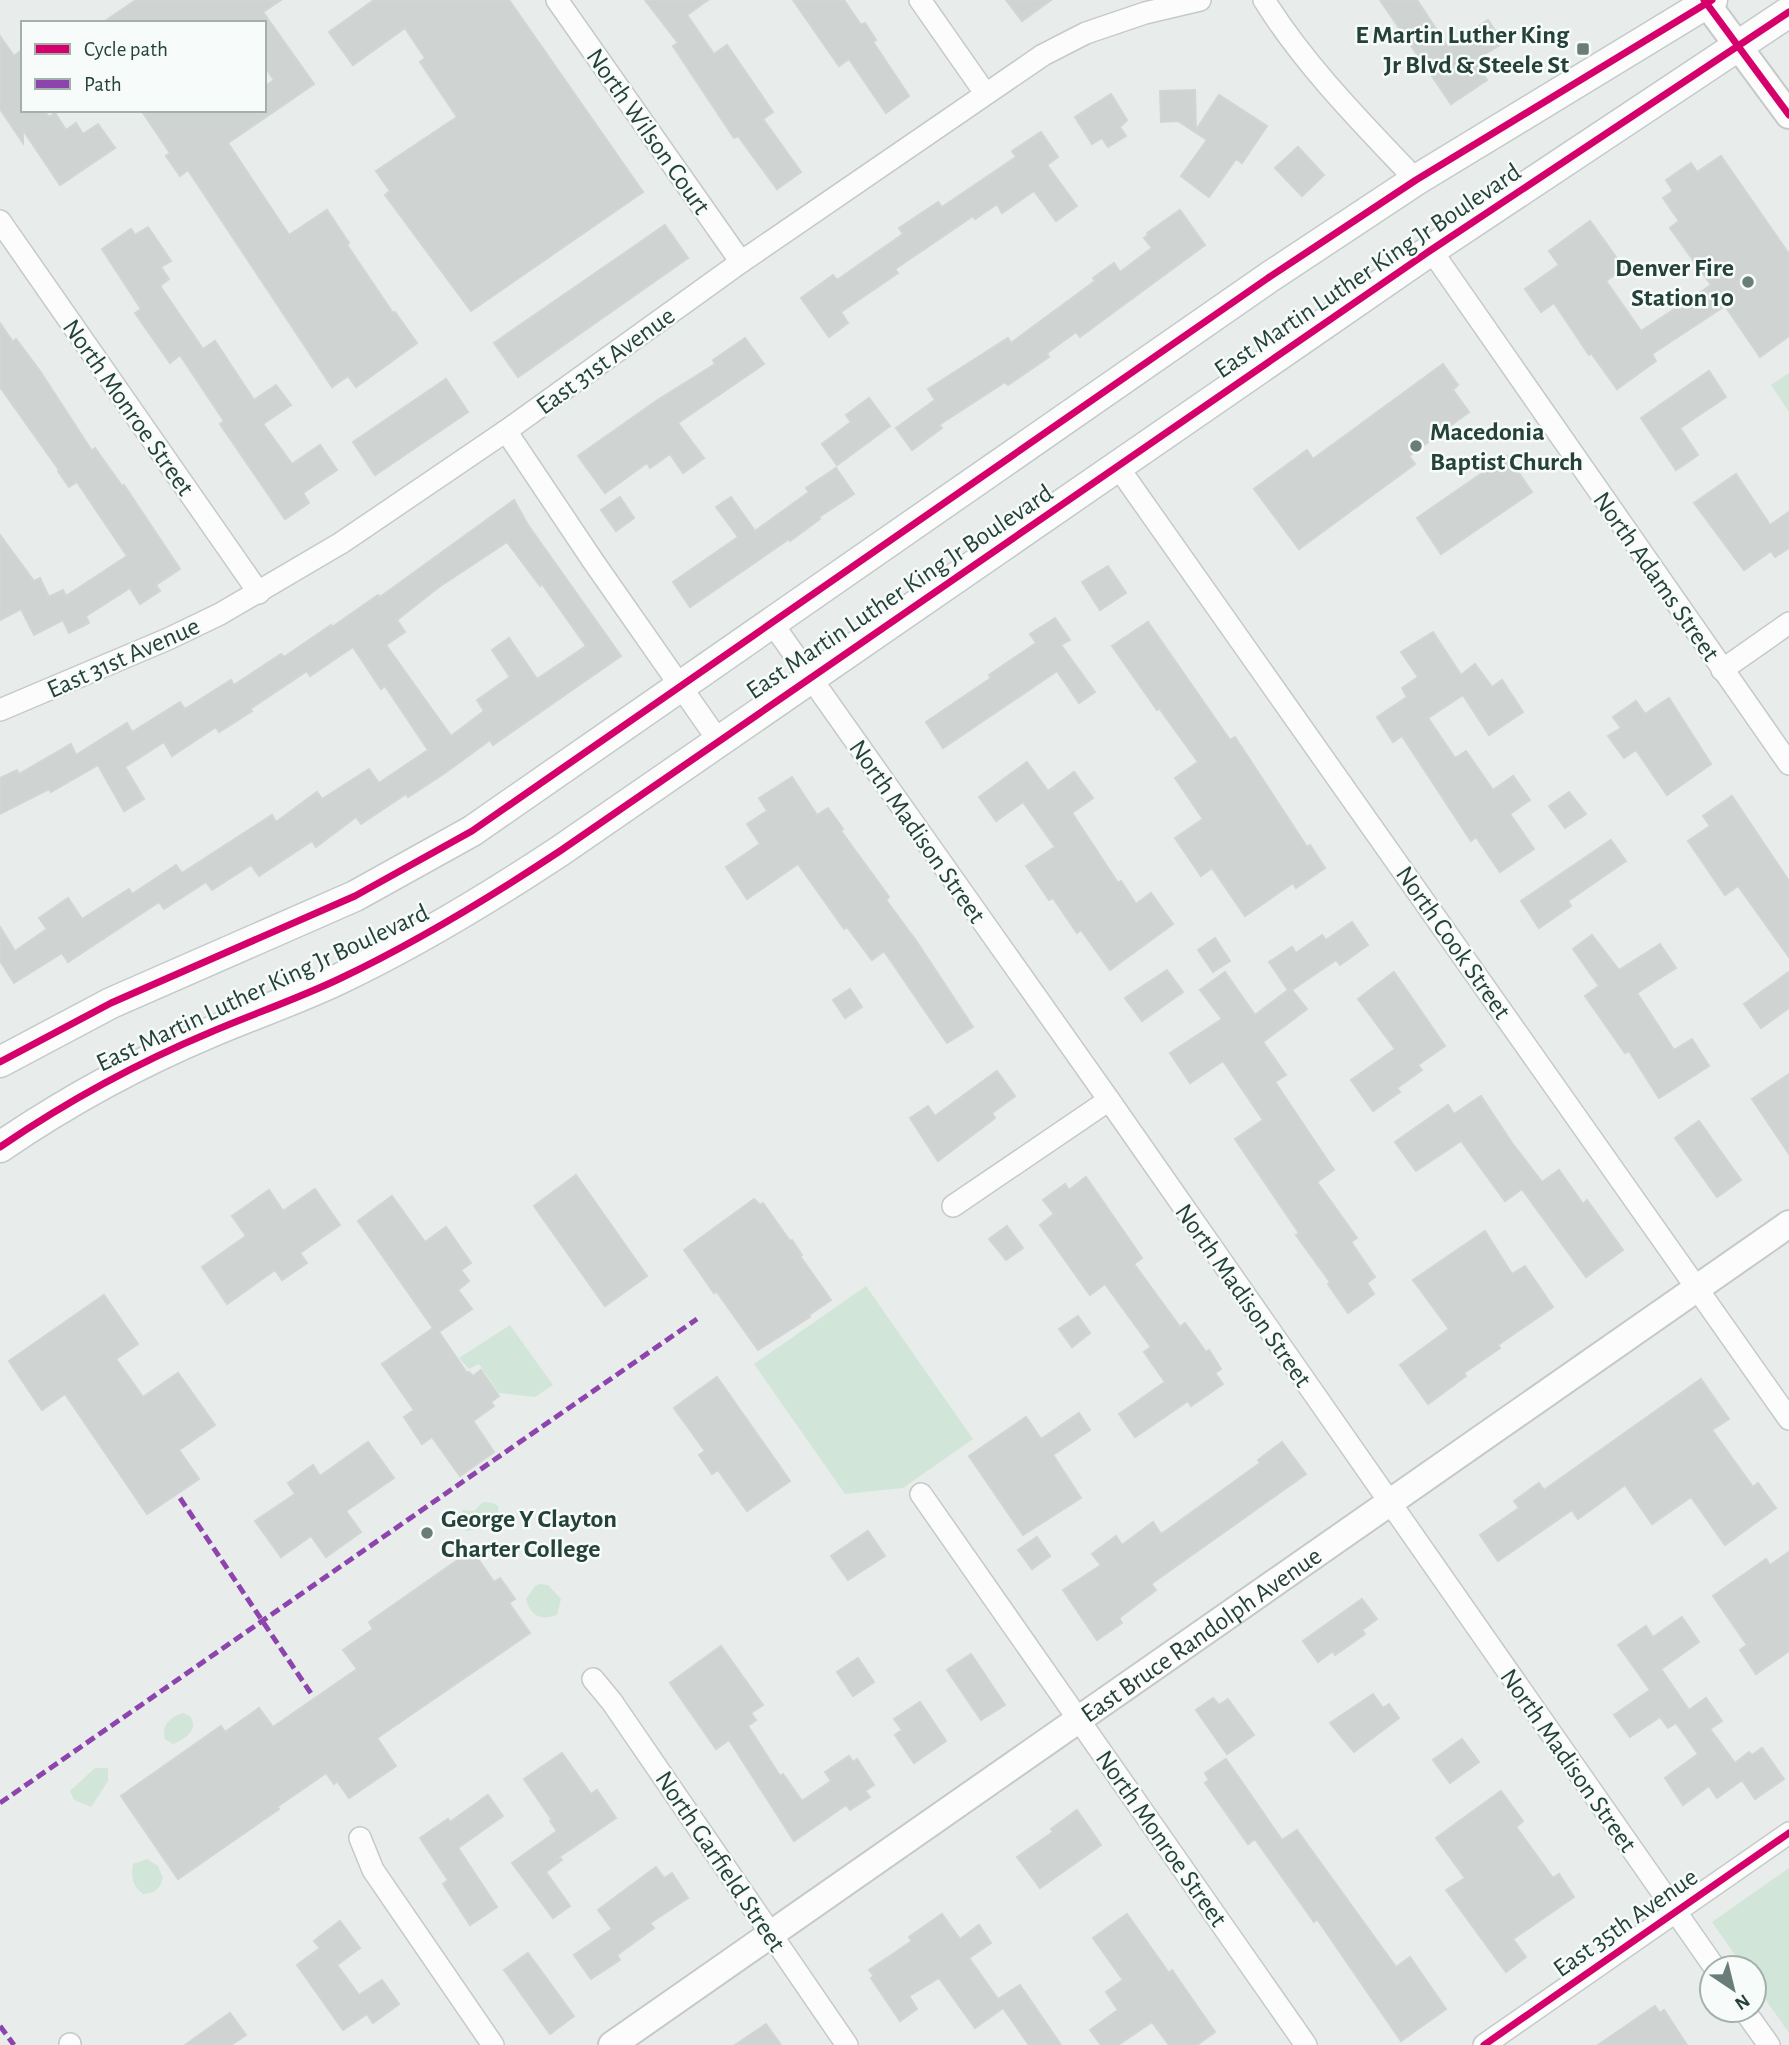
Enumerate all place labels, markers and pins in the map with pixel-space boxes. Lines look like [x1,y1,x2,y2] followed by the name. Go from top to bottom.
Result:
[1355,22,1570,78] place label: E Martin Luther King Jr Blvd & Steele St
[1575,41,1591,57] marker: E Martin Luther King Jr Blvd & Steele St
[1615,255,1734,311] place label: Denver Fire Station 10
[1740,274,1756,290] marker: Denver Fire Station 10
[1430,419,1583,475] place label: Macedonia Baptist Church
[1408,438,1424,454] marker: Macedonia Baptist Church
[441,1506,617,1562] place label: George Y Clayton Charter College
[419,1525,435,1541] marker: George Y Clayton Charter College

